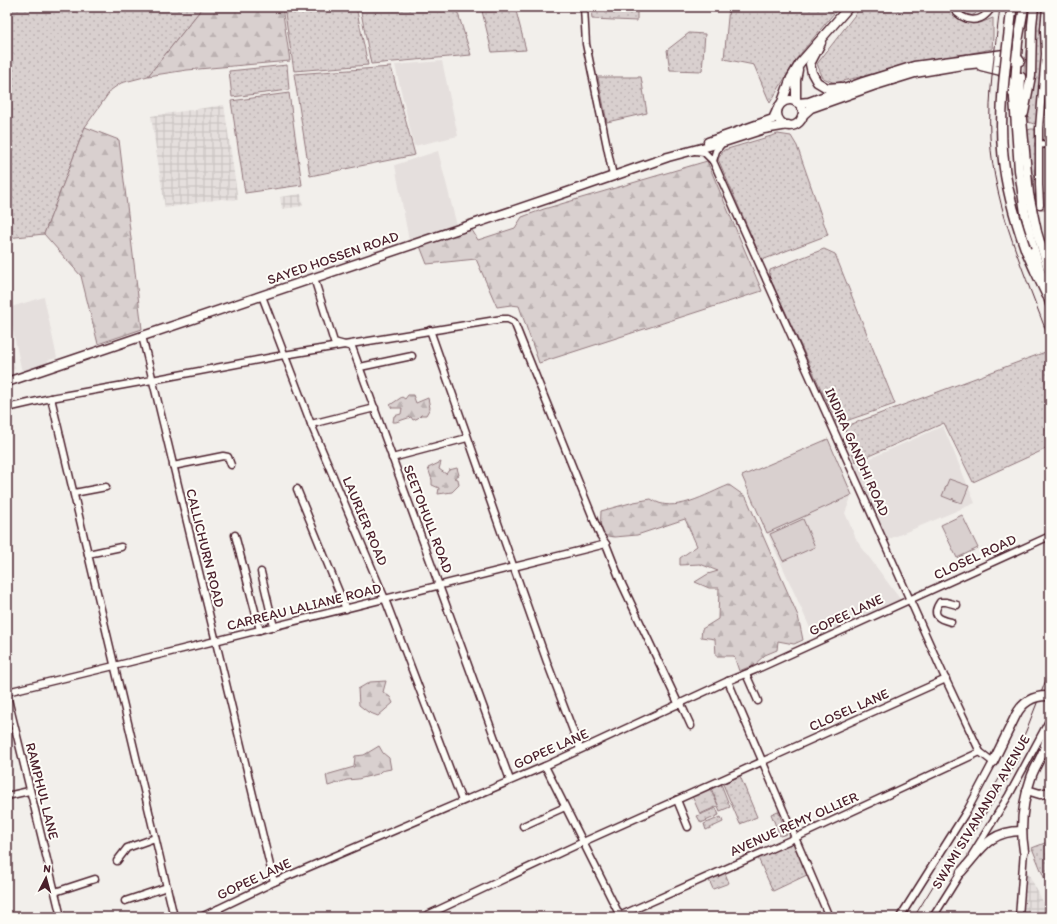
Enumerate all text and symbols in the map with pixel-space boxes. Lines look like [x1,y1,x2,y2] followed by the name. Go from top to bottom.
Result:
[265,228,401,288] street label: SAYED HOSSEN ROAD
[821,385,893,519] street label: INDIRA GANDHI ROAD
[400,462,456,576] street label: SEETOHULL ROAD
[339,474,391,568] street label: LAURIER ROAD
[182,487,228,609] street label: CALLICHURN ROAD
[931,530,1019,584] street label: CLOSEL ROAD
[225,580,383,634] street label: CARREAU LALIANE ROAD
[806,590,886,640] street label: GOPEE LANE
[807,685,892,735] street label: CLOSEL LANE
[511,725,591,773] street label: GOPEE LANE
[928,731,1034,892] street label: SWAMI SIVANANDA AVENUE
[22,741,62,841] street label: RAMPHUL LANE
[727,788,861,860] street label: AVENUE REMY OLLIER
[214,854,294,904] street label: GOPEE LANE
[26,858,66,898] north arrow
[43,862,51,875] text: N

